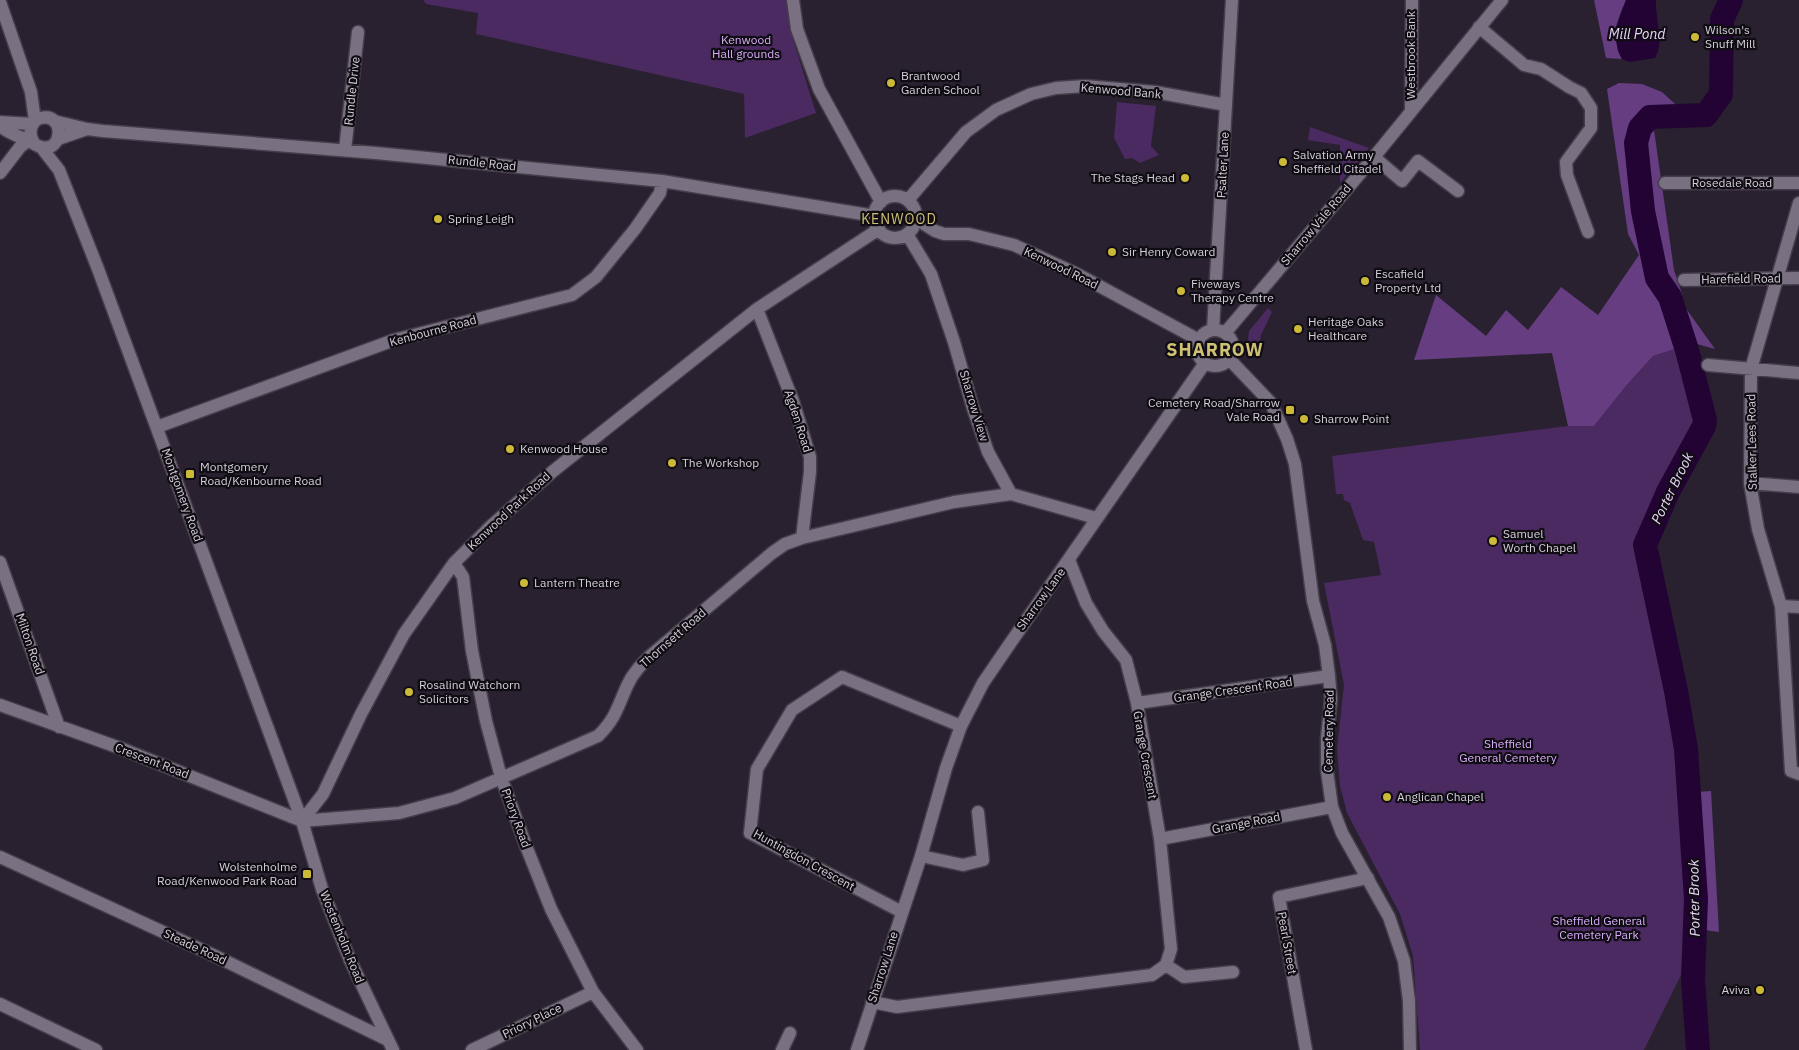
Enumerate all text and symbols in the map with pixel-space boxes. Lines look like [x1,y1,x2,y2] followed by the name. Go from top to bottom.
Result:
[1403,10,1418,99] street label: Westbrook Bank
[1705,22,1755,51] place label: Wilson's Snuff Mill
[1608,25,1666,43] water label: Mill Pond
[1689,31,1701,43] marker: Wilson's Snuff Mill
[712,32,780,61] park label: Kenwood Hall grounds
[340,56,363,126] street label: Rundle Drive
[901,68,980,97] place label: Brantwood Garden School
[885,77,897,89] marker: Brantwood Garden School
[1080,80,1162,102] street label: Kenwood Bank
[1213,131,1232,199] street label: Psalter Lane
[1293,147,1382,176] place label: Salvation Army Sheffield Citadel
[447,151,517,174] street label: Rundle Road
[1277,156,1289,168] marker: Salvation Army Sheffield Citadel
[1091,170,1175,185] place label: The Stags Head
[1179,172,1191,184] marker: The Stags Head
[1692,175,1772,190] street label: Rosedale Road
[1277,181,1354,268] street label: Sharrow Vale Road
[861,210,937,228] district label: KENWOOD
[448,211,514,226] place label: Spring Leigh
[432,213,444,225] marker: Spring Leigh
[1022,243,1101,292] street label: Kenwood Road
[1122,244,1215,259] place label: Sir Henry Coward
[1106,246,1118,258] marker: Sir Henry Coward
[1375,266,1441,295] place label: Escafield Property Ltd
[1701,270,1781,287] street label: Harefield Road
[1359,275,1371,287] marker: Escafield Property Ltd
[1191,276,1274,305] place label: Fiveways Therapy Centre
[1175,285,1187,297] marker: Fiveways Therapy Centre
[388,312,478,349] street label: Kenbourne Road
[1308,314,1384,343] place label: Heritage Oaks Healthcare
[1292,323,1304,335] marker: Heritage Oaks Healthcare
[1166,338,1264,361] district label: SHARROW
[957,368,992,443] street label: Sharrow View
[781,388,816,454] street label: Agden Road
[1743,394,1760,490] street label: Stalker Lees Road
[1148,395,1280,424] place label: Cemetery Road/Sharrow Vale Road
[1284,404,1296,416] marker: Cemetery Road/Sharrow Vale Road
[1314,411,1389,426] place label: Sharrow Point
[1298,413,1310,425] marker: Sharrow Point
[520,441,608,456] place label: Kenwood House
[504,443,516,455] marker: Kenwood House
[159,446,206,544] street label: Montgomery Road
[1647,449,1697,527] water label: Porter Brook
[682,455,759,470] place label: The Workshop
[666,457,678,469] marker: The Workshop
[200,459,322,488] place label: Montgomery Road/Kenbourne Road
[184,468,196,480] marker: Montgomery Road/Kenbourne Road
[464,468,553,553] street label: Kenwood Park Road
[1503,526,1576,555] place label: Samuel Worth Chapel
[1487,535,1499,547] marker: Samuel Worth Chapel
[1013,564,1068,633] street label: Sharrow Lane
[534,575,620,590] place label: Lantern Theatre
[518,577,530,589] marker: Lantern Theatre
[637,605,709,670] street label: Thornsett Road
[13,611,48,677] street label: Milton Road
[1173,674,1293,705] street label: Grange Crescent Road
[419,677,520,706] place label: Rosalind Watchorn Solicitors
[403,686,415,698] marker: Rosalind Watchorn Solicitors
[1320,689,1337,773] street label: Cemetery Road
[1130,710,1161,800] street label: Grange Crescent
[1459,736,1557,765] park label: Sheffield General Cemetery
[113,740,191,782] street label: Crescent Road
[499,786,534,850] street label: Priory Road
[1397,789,1484,804] place label: Anglican Chapel
[1381,791,1393,803] marker: Anglican Chapel
[1211,809,1281,836] street label: Grange Road
[751,825,858,894] street label: Huntingdon Crescent
[1684,858,1704,937] water label: Porter Brook
[157,859,297,888] place label: Wolstenholme Road/Kenwood Park Road
[301,868,313,880] marker: Wolstenholme Road/Kenwood Park Road
[317,888,368,985] street label: Wostenholm Road
[1275,910,1300,975] street label: Pearl Street
[1552,913,1646,942] park label: Sheffield General Cemetery Park
[161,925,229,968] street label: Steade Road
[864,929,901,1004] street label: Sharrow Lane
[1721,982,1751,997] place label: Aviva
[1754,984,1766,996] marker: Aviva
[500,1000,564,1041] street label: Priory Place

